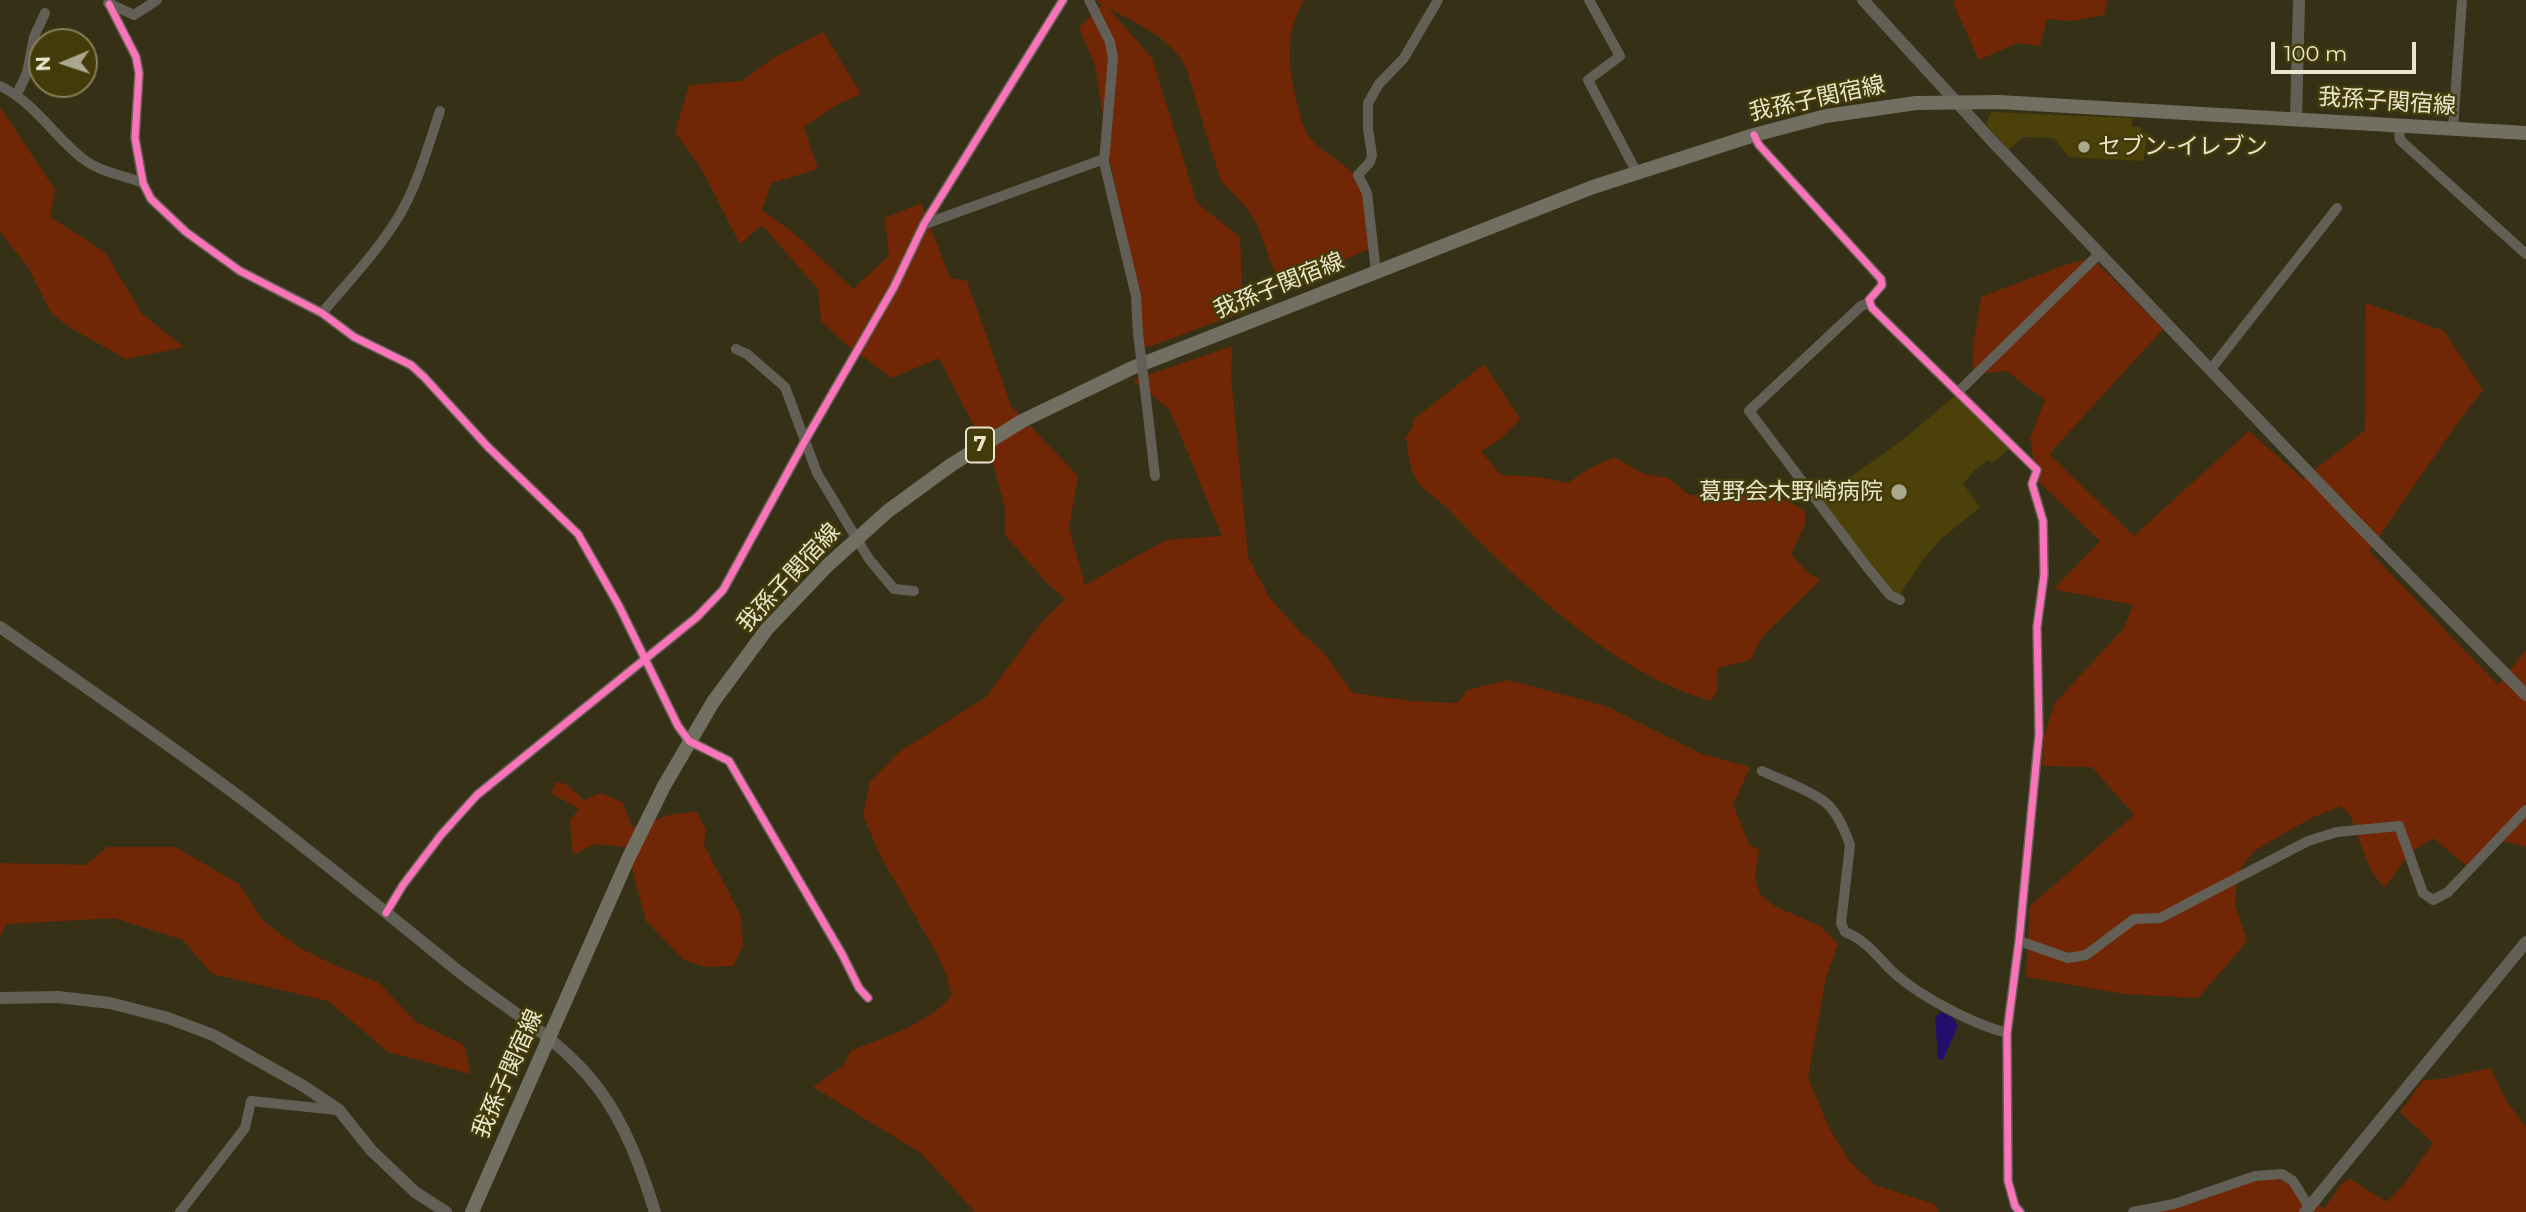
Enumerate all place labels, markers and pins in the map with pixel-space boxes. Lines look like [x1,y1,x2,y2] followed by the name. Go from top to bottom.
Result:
[2098,133,2268,161] place label: セブン-イレブン
[2076,139,2092,155] marker: セブン-イレブン
[1699,478,1883,506] place label: 葛野会木野崎病院
[1889,482,1909,502] marker: 葛野会木野崎病院

